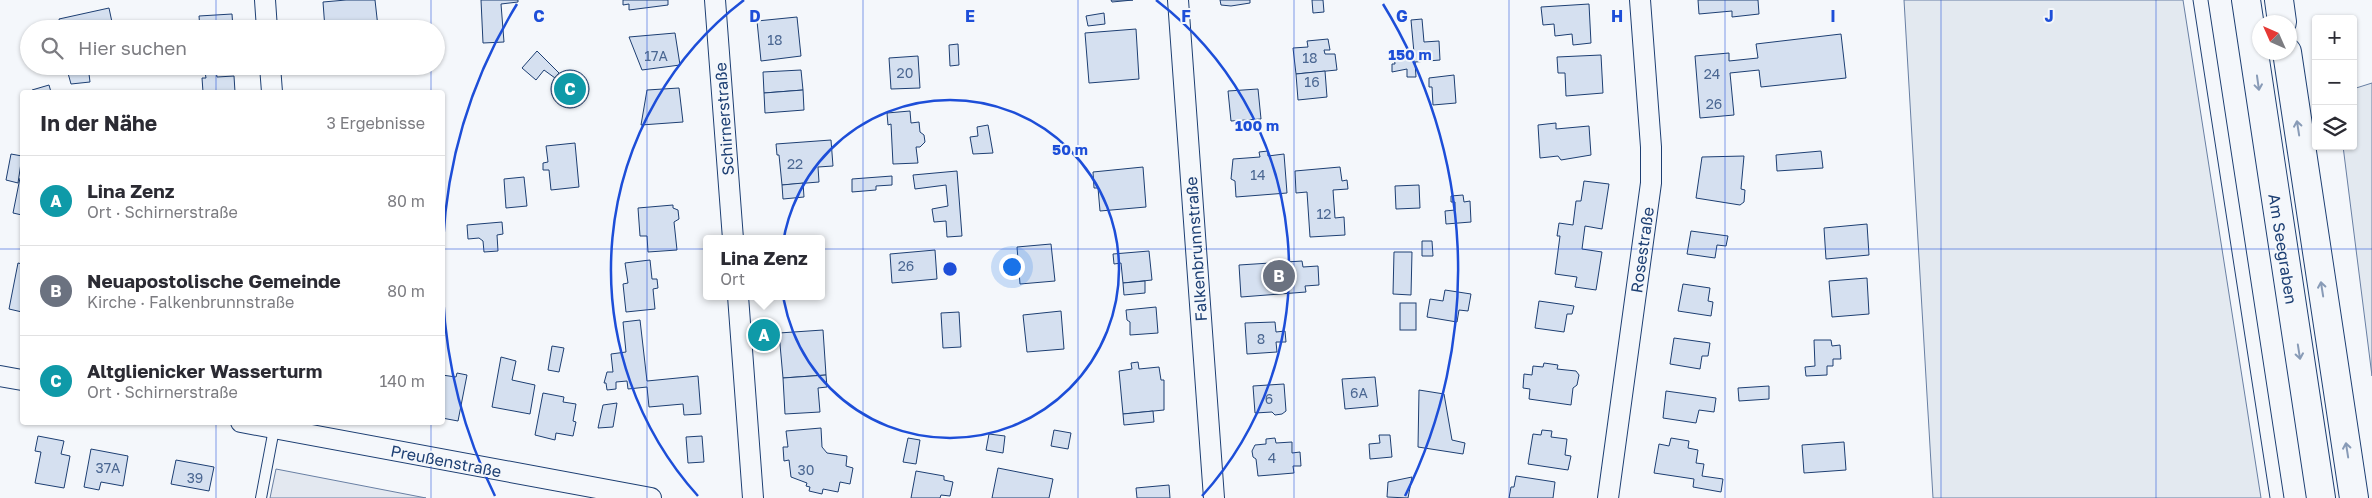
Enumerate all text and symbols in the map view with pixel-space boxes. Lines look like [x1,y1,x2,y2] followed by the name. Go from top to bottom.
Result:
[533,6,545,26] text: C
[749,6,761,26] text: D
[965,6,975,26] text: E
[1181,6,1191,26] text: F
[1396,6,1408,26] text: G
[1611,6,1623,26] text: H
[1830,6,1836,26] text: I
[2044,6,2054,26] text: J
[2252,15,2297,60] north arrow
[2312,15,2357,150] map controls
[2312,15,2357,60] button: +
[20,20,445,75] search box
[767,31,783,48] house number: 18
[38,34,66,62] icon: search
[78,36,187,59] text: Hier suchen
[1388,45,1432,63] text: 150 m
[644,47,668,64] house number: 17A
[1302,49,1318,66] house number: 18
[2312,60,2357,105] button: −
[710,62,738,176] street label: Schirnerstraße
[897,64,913,81] house number: 20
[1704,65,1720,82] house number: 24
[554,70,586,108] pin: C
[1304,73,1320,90] house number: 16
[2254,74,2264,90] one-way arrow
[1706,95,1722,112] house number: 26
[2312,105,2357,150] button: layers
[40,110,157,136] text: In der Nähe
[326,113,425,133] text: 3 Ergebnisse
[1235,116,1279,134] text: 100 m
[2293,121,2303,137] one-way arrow
[1052,140,1088,158] text: 50 m
[787,155,803,172] house number: 22
[1250,166,1266,183] house number: 14
[1181,176,1211,322] street label: Falkenbrunnstraße
[87,179,174,202] text: Lina Zenz
[50,191,62,211] text: A
[387,191,425,211] text: 80 m
[2264,192,2302,306] street label: Am Seegraben
[87,202,238,222] text: Ort · Schirnerstraße
[1317,205,1331,222] house number: 12
[1626,206,1658,294] street label: Rosestraße
[703,235,825,300] popup
[720,246,808,269] text: Lina Zenz
[999,254,1025,280] your location
[898,257,914,274] house number: 26
[1263,257,1295,295] pin: B
[941,260,959,278] centre of rings
[87,269,341,292] text: Neuapostolische Gemeinde
[720,269,745,289] text: Ort
[50,281,62,301] text: B
[387,281,425,301] text: 80 m
[2317,281,2327,297] one-way arrow
[87,292,294,312] text: Kirche · Falkenbrunnstraße
[748,316,780,354] pin: A
[1257,330,1265,347] house number: 8
[2294,344,2304,360] one-way arrow
[87,359,322,382] text: Altglienicker Wasserturm
[50,371,62,391] text: C
[379,371,425,391] text: 140 m
[87,382,238,402] text: Ort · Schirnerstraße
[1350,384,1369,401] house number: 6A
[1265,390,1273,407] house number: 6
[389,440,503,482] street label: Preußenstraße
[2341,442,2351,458] one-way arrow
[1268,449,1276,466] house number: 4
[96,459,121,476] house number: 37A
[798,461,814,478] house number: 30
[187,469,203,486] house number: 39

